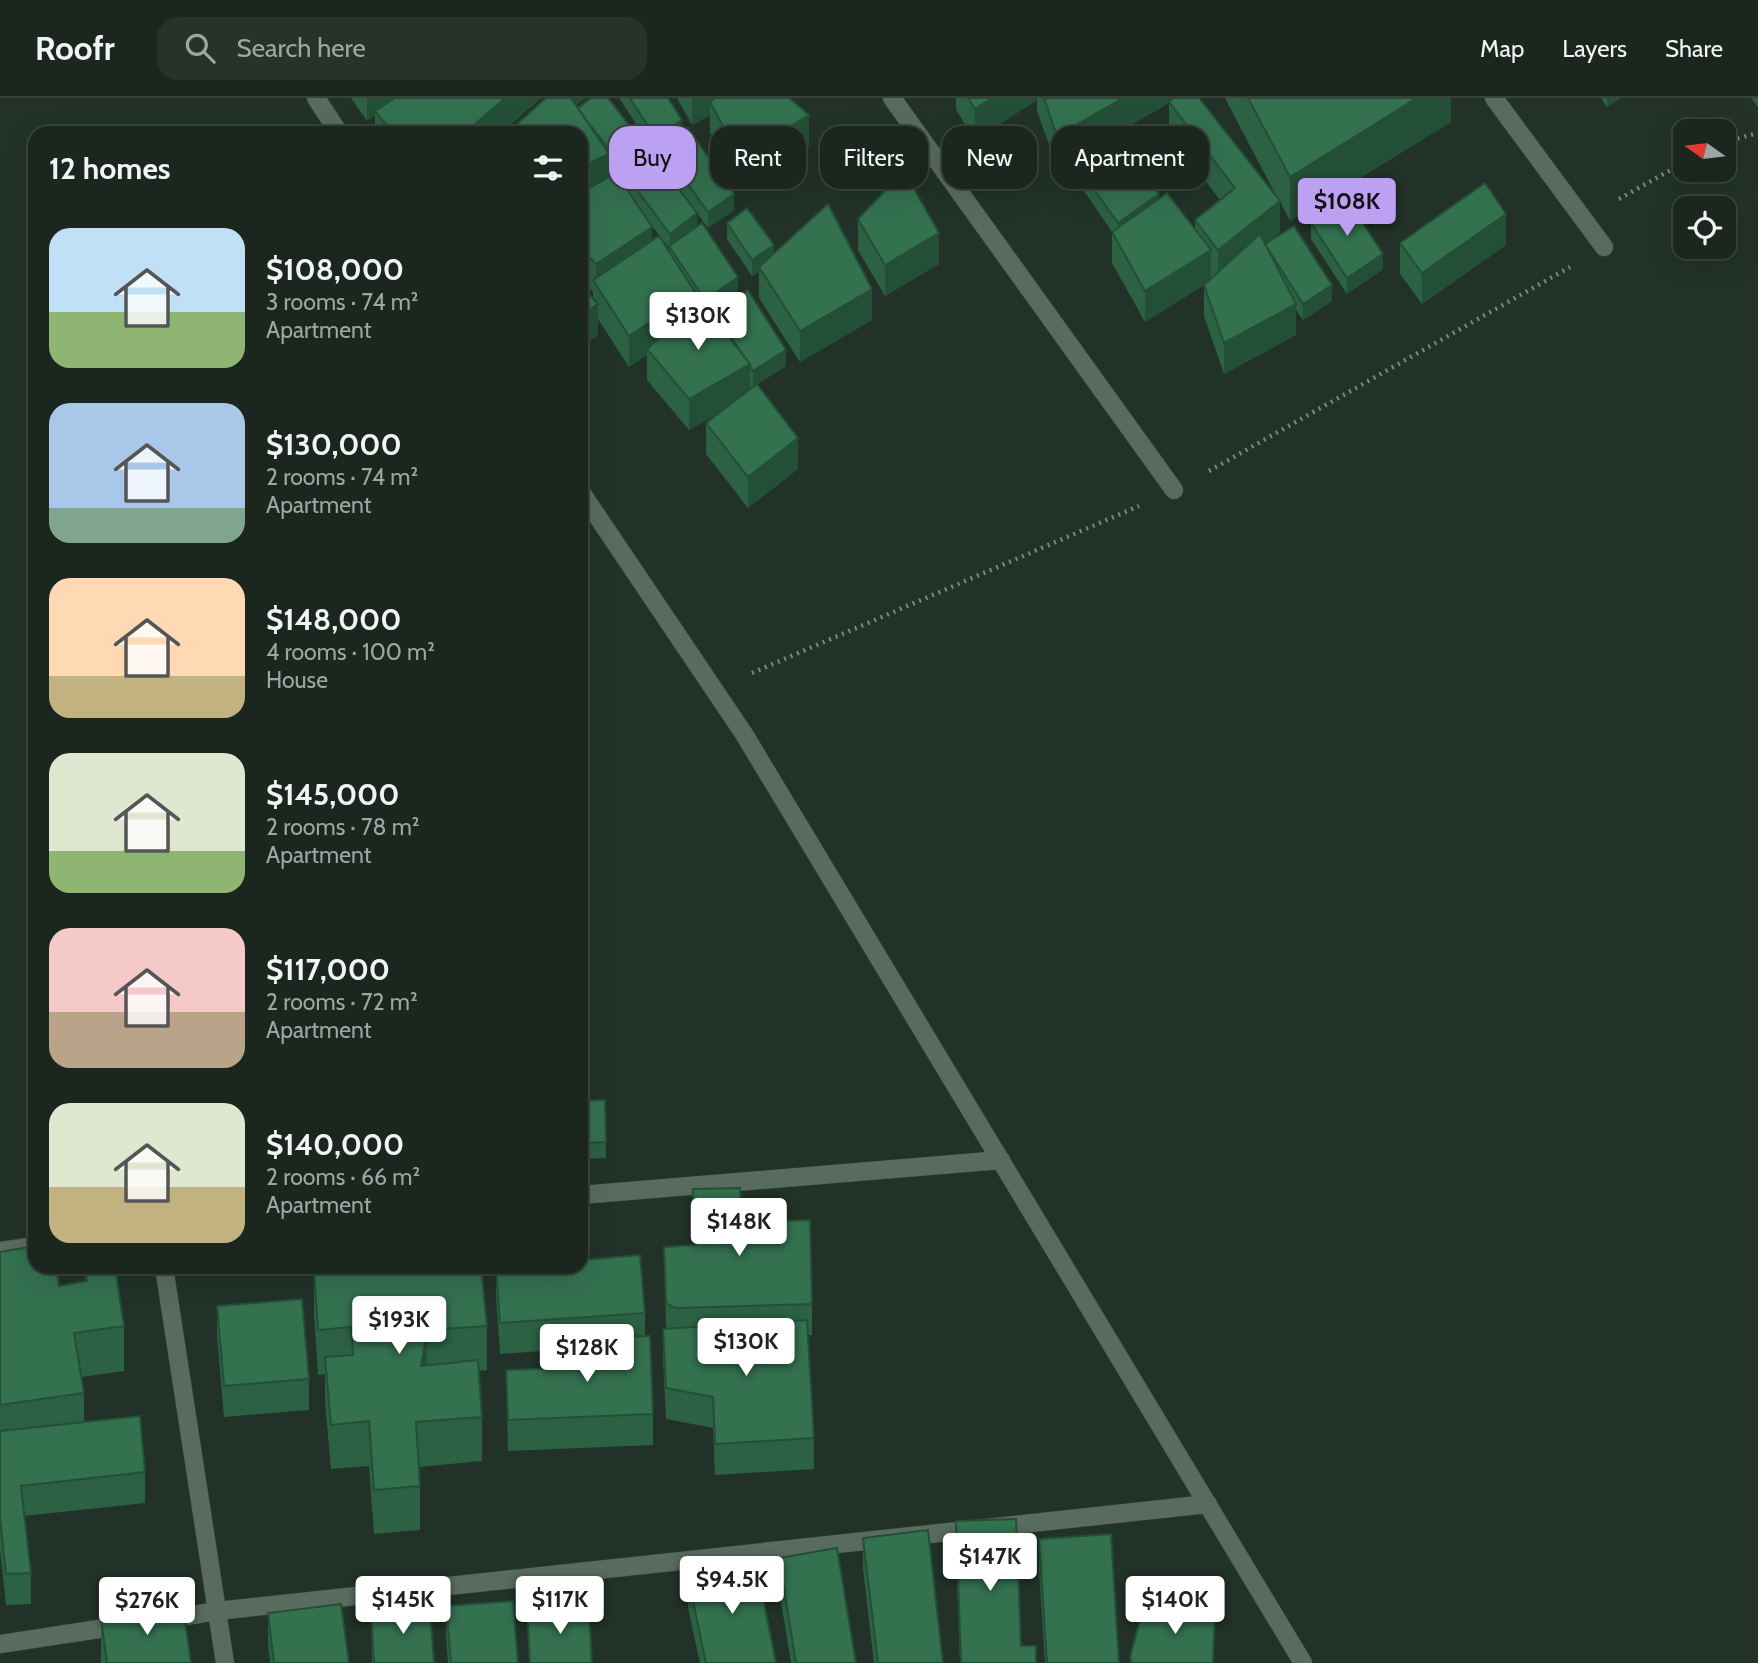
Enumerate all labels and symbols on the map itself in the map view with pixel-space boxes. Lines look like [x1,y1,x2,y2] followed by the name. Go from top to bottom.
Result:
[1673,119,1736,182] north arrow
[1298,178,1396,238] pin: $108K
[649,292,747,352] pin: $130K
[690,1198,788,1258] pin: $148K
[350,1296,448,1356] pin: $193K
[697,1318,795,1378] pin: $130K
[538,1324,636,1384] pin: $128K
[941,1534,1039,1593] pin: $147K
[675,1556,789,1616] pin: $94.5K
[354,1576,452,1636] pin: $145K
[511,1576,609,1636] pin: $117K
[1126,1576,1224,1636] pin: $140K
[98,1578,196,1637] pin: $276K

